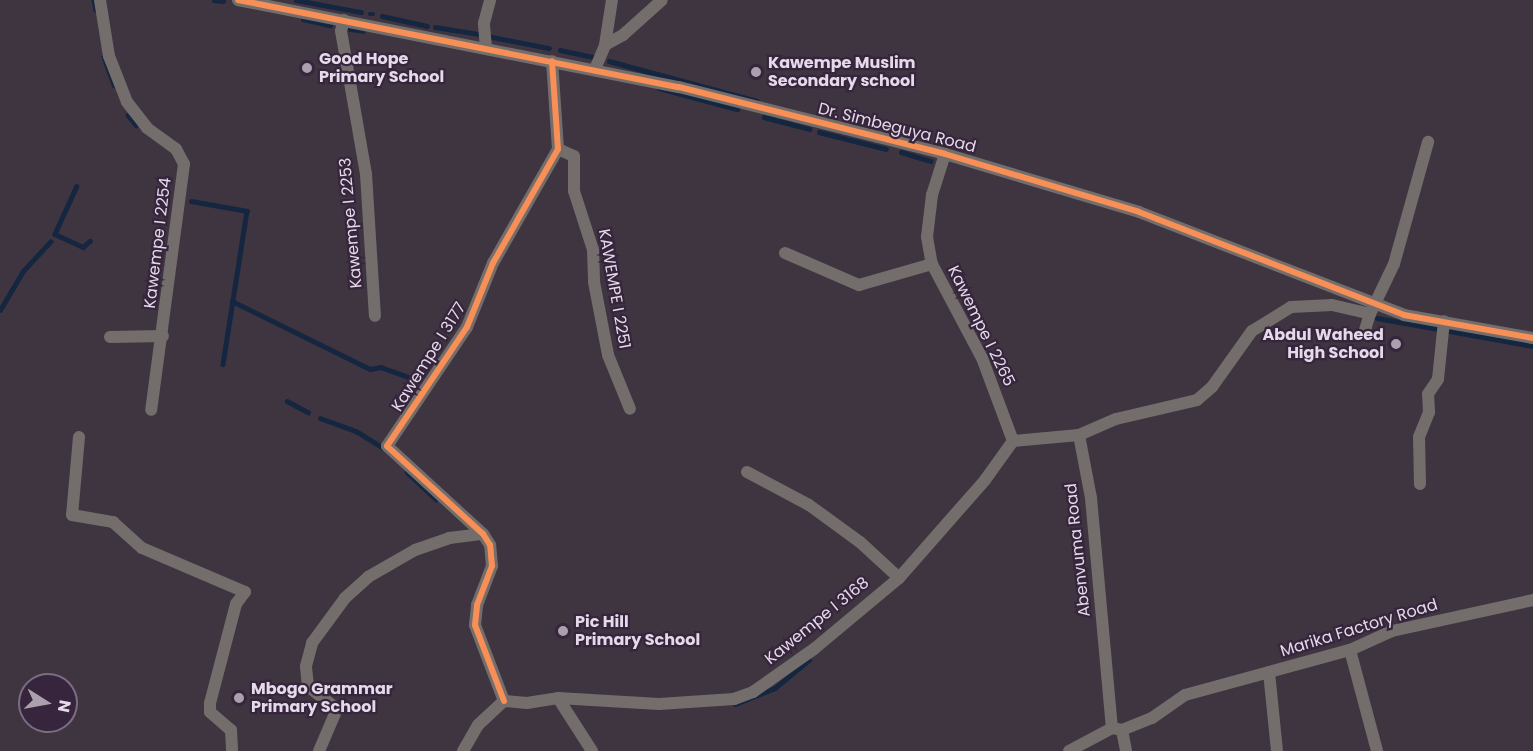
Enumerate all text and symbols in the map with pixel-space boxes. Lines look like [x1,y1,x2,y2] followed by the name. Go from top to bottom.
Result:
[319,49,444,87] place label: Good Hope Primary School
[768,53,916,91] place label: Kawempe Muslim Secondary school
[300,61,314,75] marker: Good Hope Primary School
[749,65,763,79] marker: Kawempe Muslim Secondary school
[816,99,978,157] street label: Dr. Simbeguya Road
[336,157,366,289] street label: Kawempe I 2253
[140,176,176,310] street label: Kawempe I 2254
[594,228,634,350] street label: KAWEMPE I 2251
[943,263,1019,389] street label: Kawempe I 2265
[388,299,470,415] street label: Kawempe I 3177
[1263,325,1384,363] place label: Abdul Waheed High School
[1389,337,1403,351] marker: Abdul Waheed High School
[1061,482,1095,618] street label: Abenvuma Road
[761,573,873,669] street label: Kawempe I 3168
[1278,595,1440,661] street label: Marika Factory Road
[575,612,700,650] place label: Pic Hill Primary School
[556,624,570,638] marker: Pic Hill Primary School
[18,673,78,733] north arrow
[251,679,393,717] place label: Mbogo Grammar Primary School
[232,691,246,705] marker: Mbogo Grammar Primary School
[52,698,77,714] text: N

